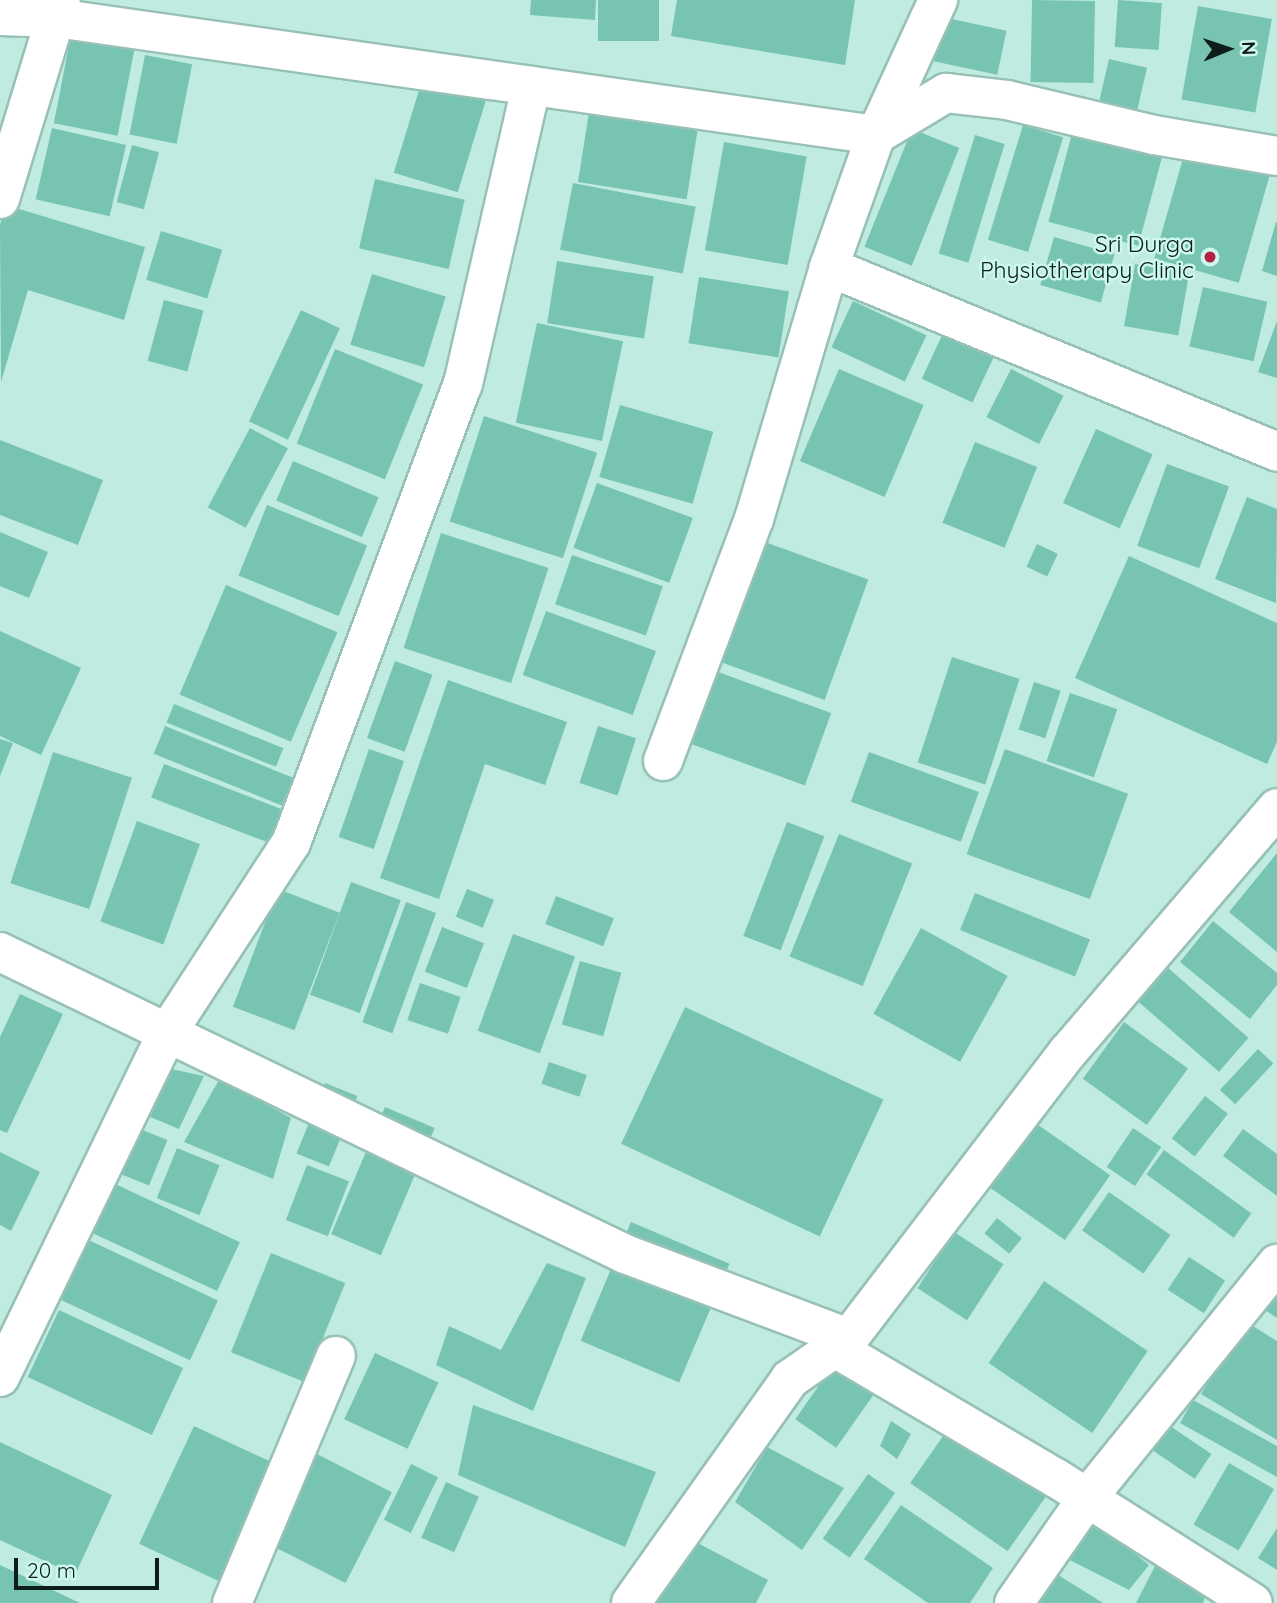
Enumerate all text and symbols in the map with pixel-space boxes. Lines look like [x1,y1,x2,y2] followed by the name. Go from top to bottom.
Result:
[1193,14,1263,84] north arrow
[1237,41,1261,56] text: N
[980,230,1194,284] place label: Sri Durga Physiotherapy Clinic
[1200,247,1220,267] marker: Sri Durga Physiotherapy Clinic
[18,1544,163,1588] scale bar
[27,1557,76,1583] text: 20 m

